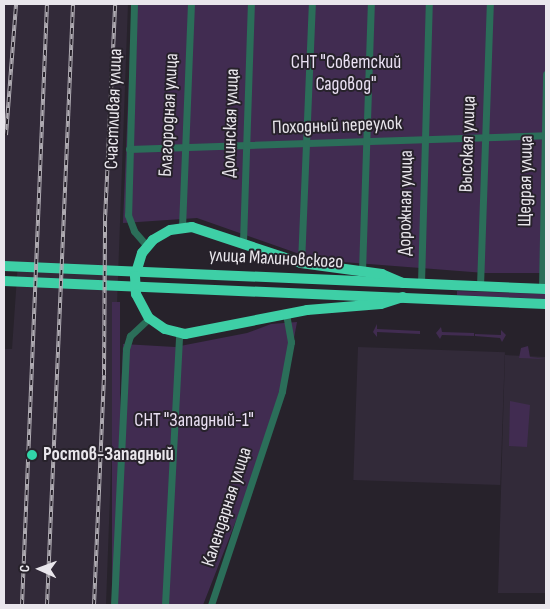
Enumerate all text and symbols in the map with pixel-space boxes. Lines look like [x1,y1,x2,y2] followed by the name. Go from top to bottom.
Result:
[100,48,128,170] street label: Счастливая улица
[291,52,401,96] park label: СНТ "Советский Садовод"
[154,53,184,177] street label: Благородная улица
[218,68,244,178] street label: Долинская улица
[455,95,481,193] street label: Высокая улица
[272,112,402,140] street label: Походный переулок
[514,135,538,227] street label: Щедрая улица
[394,150,418,256] street label: Дорожная улица
[208,244,344,274] street label: улица Малиновского
[134,410,254,432] park label: СНТ "Западный-1"
[43,444,174,466] place label: Ростов-Западный
[197,445,257,569] street label: Календарная улица
[25,448,39,462] marker: Ростов-Западный
[15,544,65,594] north arrow
[16,565,33,572] text: С

